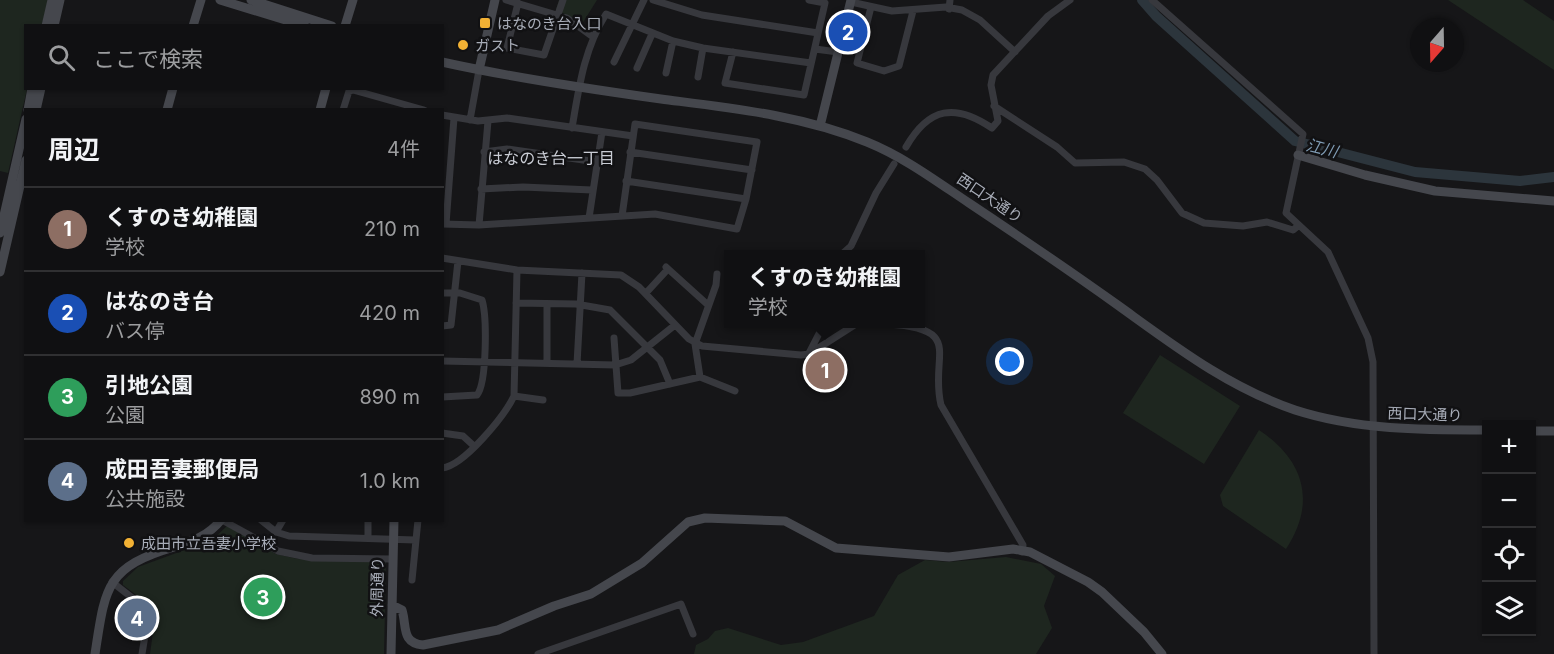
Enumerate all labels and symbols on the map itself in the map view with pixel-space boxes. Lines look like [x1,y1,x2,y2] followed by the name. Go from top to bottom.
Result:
[828,9,868,54] pin: 2
[497,14,602,33] place label: はなのき台入口
[478,16,492,30] marker: はなのき台入口
[1410,18,1464,72] north arrow
[475,36,520,55] place label: ガスト
[456,38,470,52] marker: ガスト
[1304,134,1342,162] water label: 江川
[487,148,615,168] district label: はなのき台一丁目
[954,169,1026,227] street label: 西口大通り
[995,347,1024,376] your location
[806,348,844,392] pin: 1
[1387,403,1463,425] street label: 西口大通り
[141,534,276,553] place label: 成田市立吾妻小学校
[122,536,136,550] marker: 成田市立吾妻小学校
[367,557,387,617] street label: 外周通り
[244,574,282,620] pin: 3
[118,596,156,640] pin: 4

